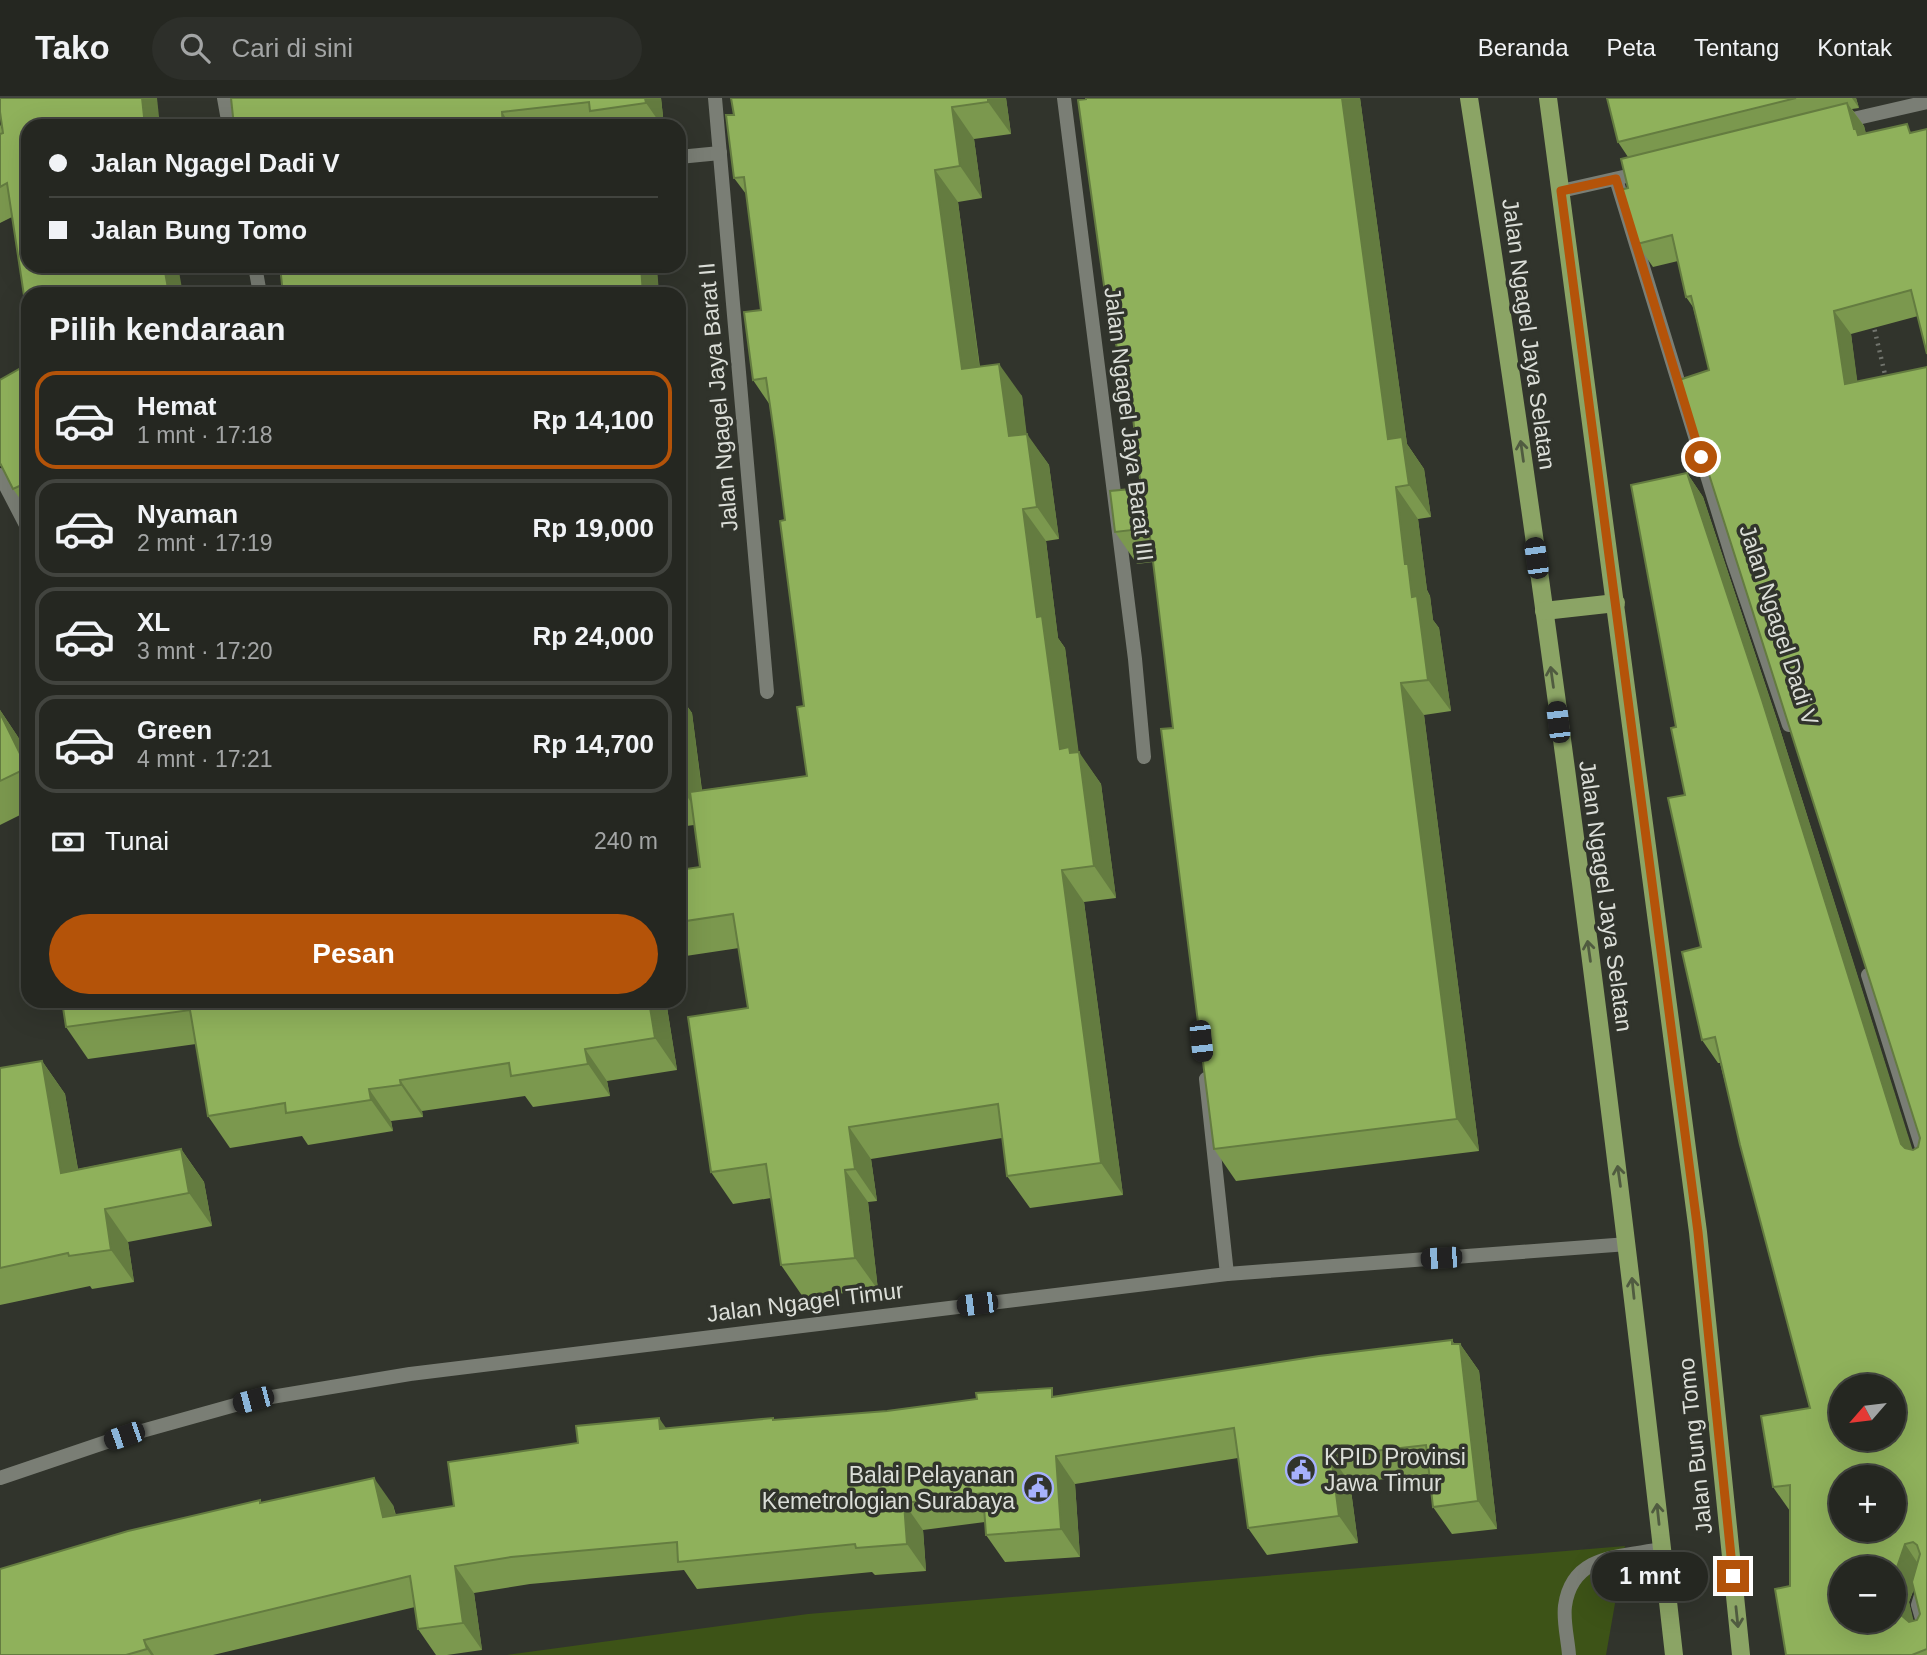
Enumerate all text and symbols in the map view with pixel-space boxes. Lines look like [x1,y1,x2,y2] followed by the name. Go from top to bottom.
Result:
[152,17,642,80] search box
[35,29,110,66] text: Tako
[176,29,214,67] icon: search
[232,33,353,63] text: Cari di sini
[1478,34,1569,61] text: Beranda
[1607,34,1656,61] text: Peta
[1694,34,1779,61] text: Tentang
[1817,34,1892,61] text: Kontak
[91,148,340,178] text: Jalan Ngagel Dadi V
[1497,197,1561,471] street label: Jalan Ngagel Jaya Selatan
[91,215,307,245] text: Jalan Bung Tomo
[693,261,743,533] street label: Jalan Ngagel Jaya Barat II
[1099,285,1159,563] street label: Jalan Ngagel Jaya Barat III
[49,311,286,347] text: Pilih kendaraan
[53,389,116,452] icon: car
[137,391,216,421] text: Hemat
[533,405,654,435] text: Rp 14,100
[137,422,273,448] text: 1 mnt · 17:18
[1515,440,1528,463] one-way arrow
[1685,441,1717,473] route start
[53,497,116,560] icon: car
[137,499,238,529] text: Nyaman
[533,513,654,543] text: Rp 19,000
[1734,521,1824,729] street label: Jalan Ngagel Dadi V
[137,530,273,556] text: 2 mnt · 17:19
[1523,536,1550,580] car
[53,605,116,668] icon: car
[137,607,170,637] text: XL
[533,621,654,651] text: Rp 24,000
[137,638,273,664] text: 3 mnt · 17:20
[1546,666,1559,689] one-way arrow
[1546,700,1571,744] car
[53,713,116,776] icon: car
[137,715,212,745] text: Green
[533,729,654,759] text: Rp 14,700
[137,746,273,772] text: 4 mnt · 17:21
[1574,759,1638,1033] street label: Jalan Ngagel Jaya Selatan
[49,823,87,861] icon: cash
[105,826,169,856] text: Tunai
[594,828,658,854] text: 240 m
[49,914,658,994] button: Pesan
[1582,940,1595,963] one-way arrow
[1189,1019,1214,1063] car
[1612,1165,1625,1188] one-way arrow
[1420,1246,1463,1270] car
[705,1277,905,1327] street label: Jalan Ngagel Timur
[1626,1277,1639,1300] one-way arrow
[955,1291,1000,1317] car
[1673,1356,1717,1536] street label: Jalan Bung Tomo
[1829,1374,1906,1451] north arrow
[1829,1374,1906,1633] map controls
[230,1384,277,1416] car
[101,1419,148,1453] car
[1324,1444,1466,1496] place label: KPID Provinsi Jawa Timur
[1284,1453,1318,1487] public building icon: KPID Provinsi Jawa Timur
[762,1462,1015,1514] place label: Balai Pelayanan Kemetrologian Surabaya
[1829,1465,1906,1542] button: +
[1021,1471,1055,1505] public building icon: Balai Pelayanan Kemetrologian Surabaya
[1651,1503,1664,1526] one-way arrow
[1593,1552,1708,1600] callout: 1 mnt
[1829,1556,1906,1633] button: −
[1717,1560,1749,1592] route end
[1619,1563,1681,1589] text: 1 mnt
[1731,1605,1744,1627] one-way arrow

